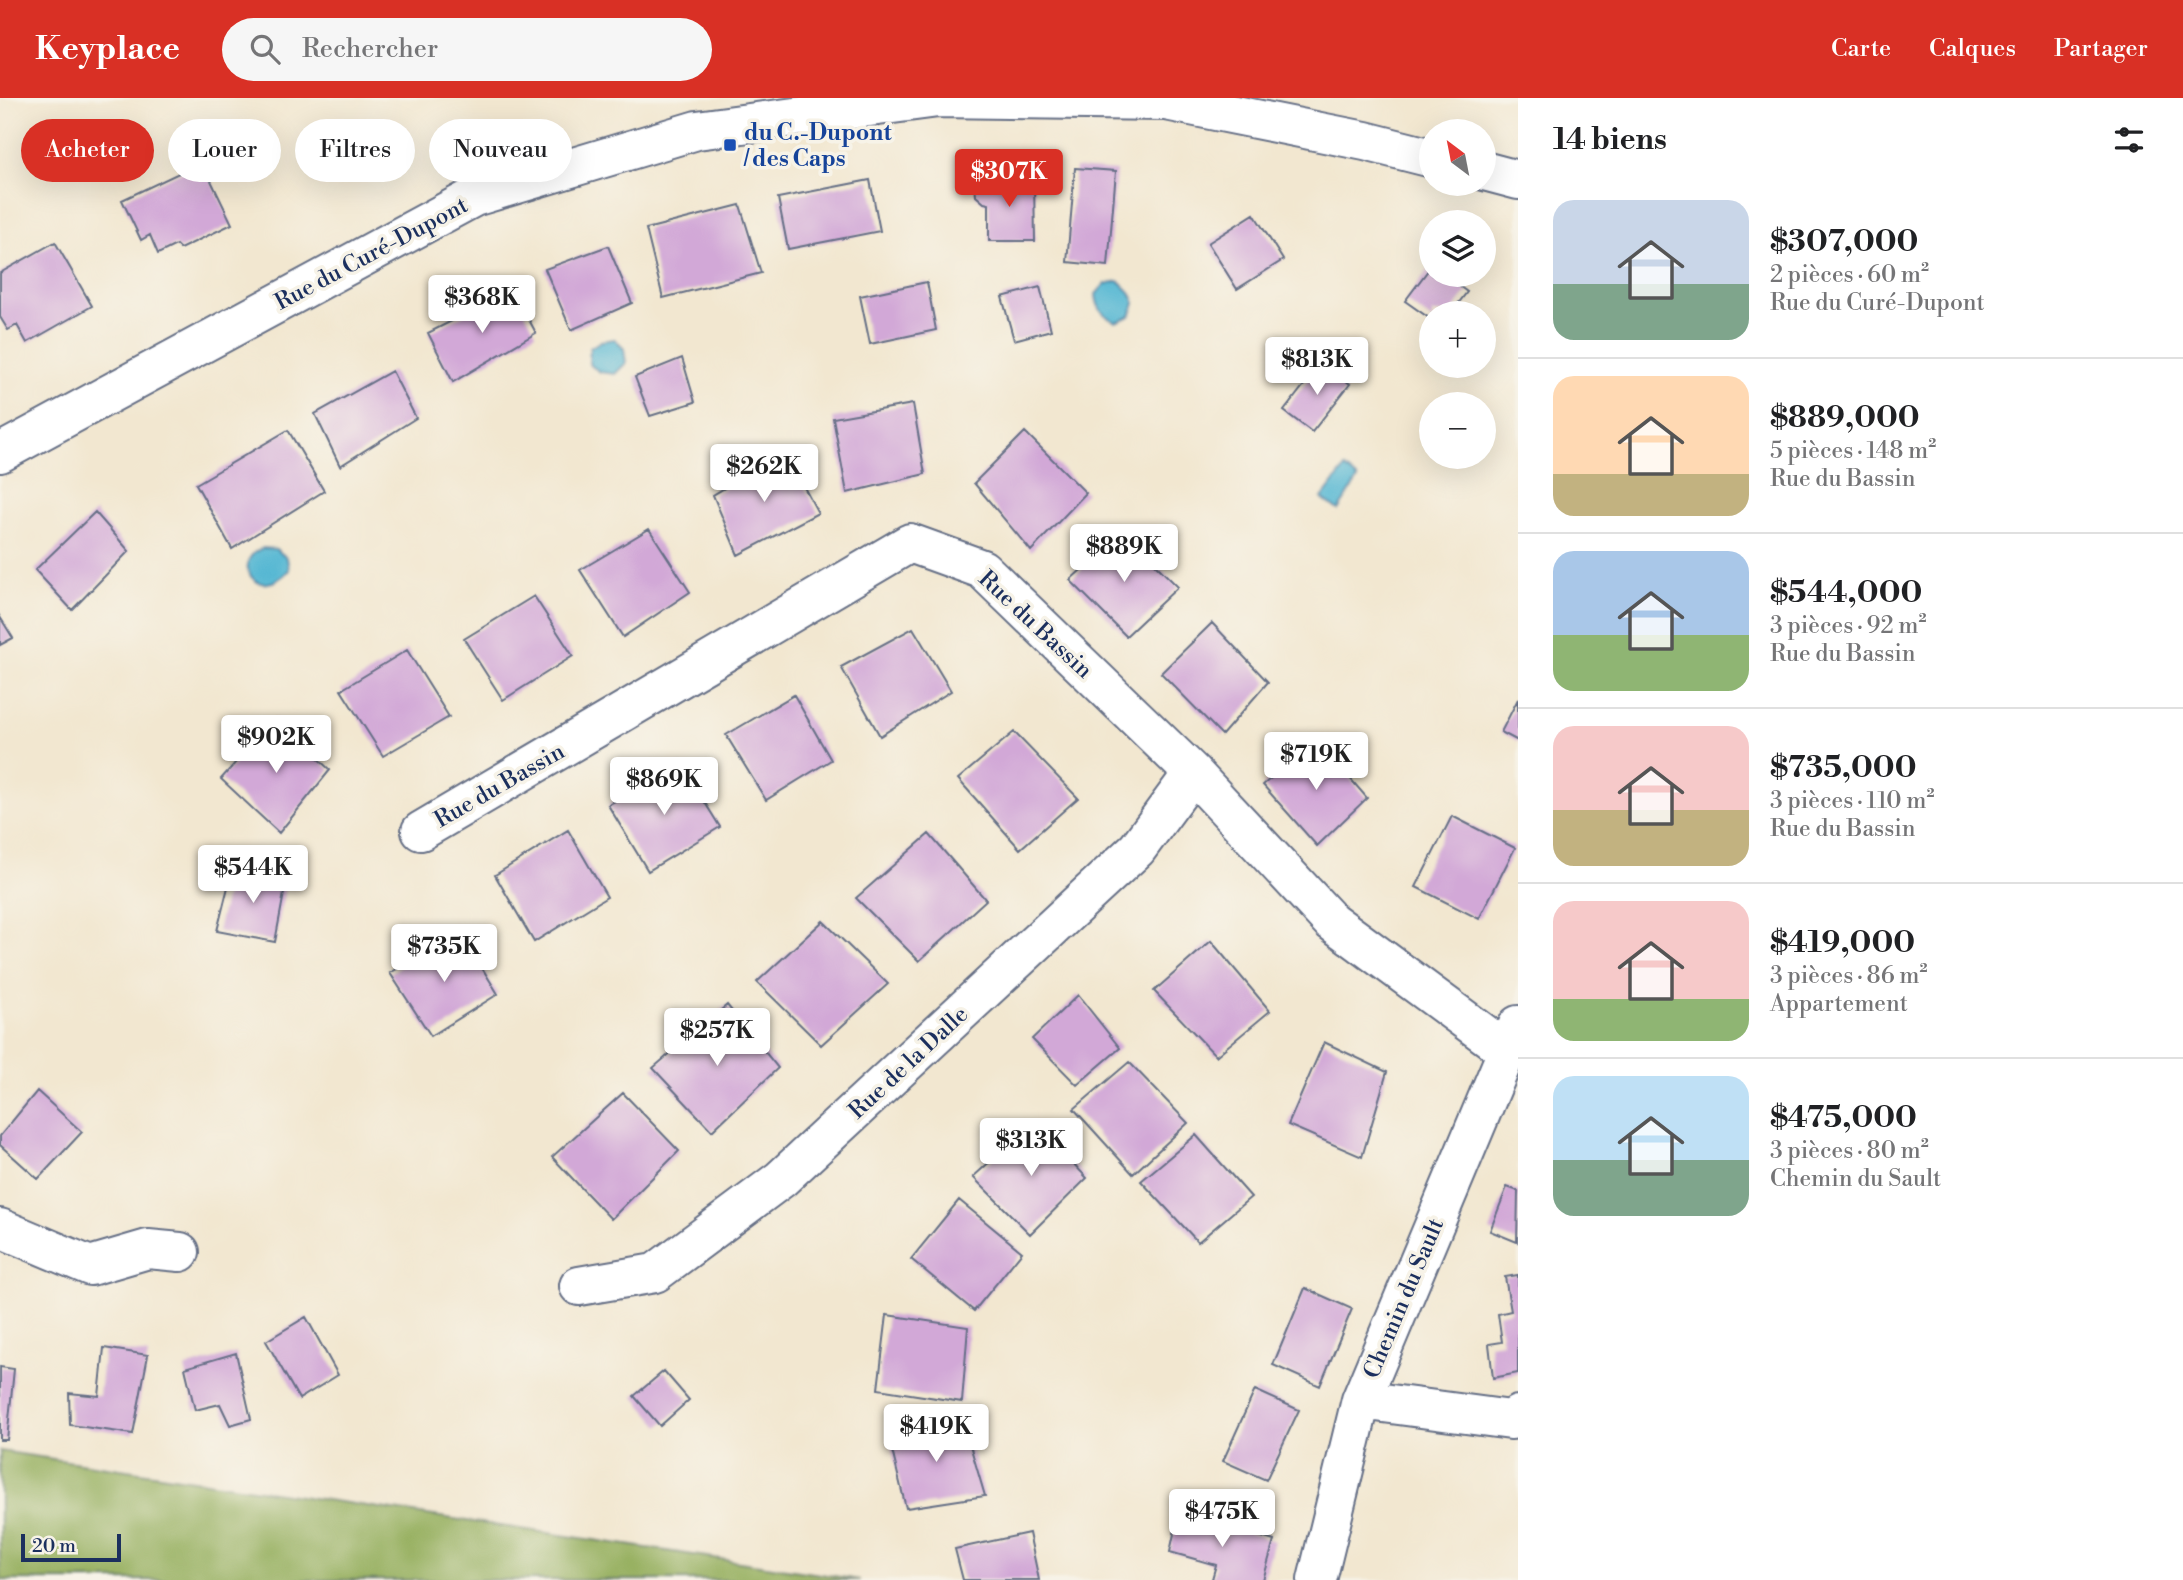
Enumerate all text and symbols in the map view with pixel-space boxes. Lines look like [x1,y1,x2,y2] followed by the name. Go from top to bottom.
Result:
[222,18,712,81] search box
[35,29,180,70] text: Keyplace
[246,30,284,68] icon: search
[302,33,438,65] text: Rechercher
[1831,34,1891,64] text: Carte
[1929,34,2016,64] text: Calques
[2054,34,2148,64] text: Partager
[21,119,154,182] chip: Acheter
[168,119,281,182] chip: Louer
[295,119,415,182] chip: Filtres
[429,119,572,182] chip: Nouveau
[743,119,892,173] place label: du C.-Dupont / des Caps
[1419,119,1496,196] north arrow
[1419,119,1496,469] map controls
[1553,121,1667,159] text: 14 biens
[2110,121,2148,159] icon: filters
[722,137,738,153] marker: du C.-Dupont / des Caps
[960,150,1058,209] pin: $307K
[971,158,1047,186] text: $307K
[270,191,473,317] street label: Rue du Curé-Dupont
[1419,210,1496,287] button: layers
[1770,223,1918,261] text: $307,000
[1609,228,1693,312] icon: home
[1770,261,1929,289] text: 2 pièces · 60 m²
[433,275,531,335] pin: $368K
[444,284,520,312] text: $368K
[1770,289,1985,317] text: Rue du Curé-Dupont
[1419,301,1496,378] button: +
[1268,338,1366,397] pin: $813K
[1281,346,1353,374] text: $813K
[1419,392,1496,469] button: −
[1770,399,1920,437] text: $889,000
[1609,404,1693,488] icon: home
[1770,437,1936,465] text: 5 pièces · 148 m²
[715,444,813,504] pin: $262K
[726,453,802,481] text: $262K
[1770,465,1916,493] text: Rue du Bassin
[1075,524,1173,584] pin: $889K
[1086,533,1162,561] text: $889K
[973,565,1098,685] street label: Rue du Bassin
[1770,574,1922,612] text: $544,000
[1609,579,1693,663] icon: home
[1770,612,1927,640] text: 3 pièces · 92 m²
[1770,640,1916,668] text: Rue du Bassin
[227,716,325,775] pin: $902K
[237,724,315,752] text: $902K
[1267,732,1365,792] pin: $719K
[429,737,570,834] street label: Rue du Bassin
[1280,741,1352,769] text: $719K
[1770,749,1917,787] text: $735,000
[1609,754,1693,838] icon: home
[615,758,713,817] pin: $869K
[626,766,702,794] text: $869K
[1770,787,1935,815] text: 3 pièces · 110 m²
[1770,815,1916,843] text: Rue du Bassin
[204,846,302,905] pin: $544K
[214,854,292,882] text: $544K
[395,924,493,984] pin: $735K
[1770,924,1915,962] text: $419,000
[1609,929,1693,1013] icon: home
[407,933,481,961] text: $735K
[1770,962,1928,990] text: 3 pièces · 86 m²
[1770,990,1908,1018] text: Appartement
[843,1000,974,1125] street label: Rue de la Dalle
[668,1009,766,1068] pin: $257K
[680,1017,754,1045] text: $257K
[1770,1099,1917,1137] text: $475,000
[1609,1104,1693,1188] icon: home
[982,1118,1080,1178] pin: $313K
[996,1127,1066,1155] text: $313K
[1770,1137,1929,1165] text: 3 pièces · 80 m²
[1770,1165,1941,1193] text: Chemin du Sault
[1358,1214,1450,1383] street label: Chemin du Sault
[887,1404,985,1464] pin: $419K
[900,1413,972,1441] text: $419K
[1173,1490,1271,1549] pin: $475K
[1185,1498,1259,1526] text: $475K
[21,1531,121,1563] scale bar
[32,1534,76,1558] text: 20 m

